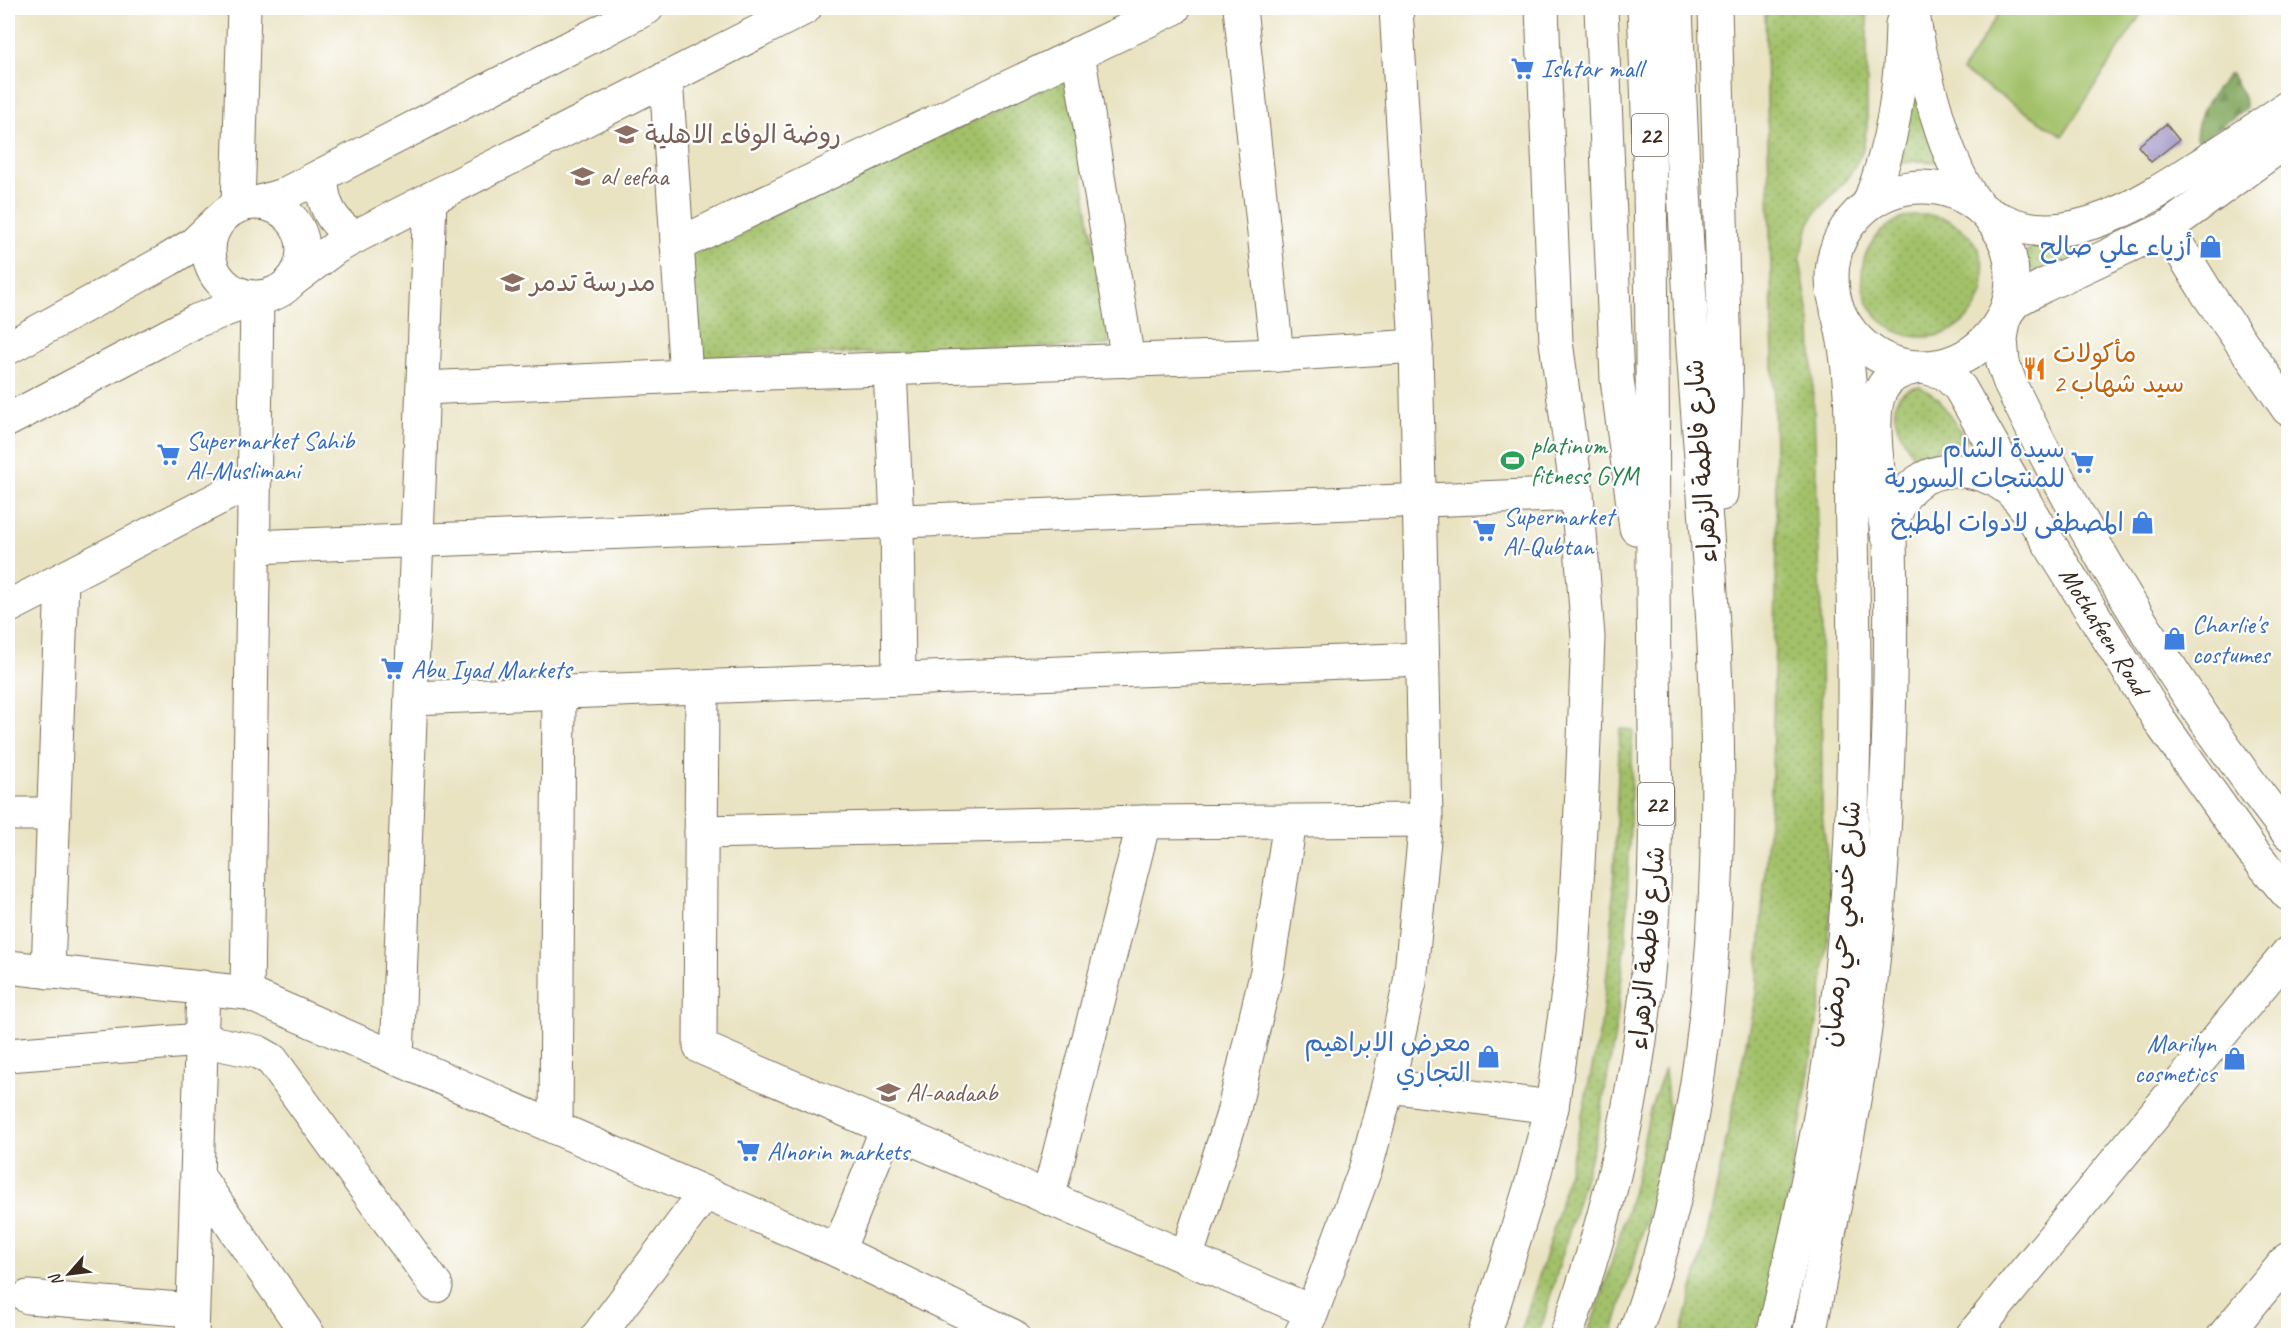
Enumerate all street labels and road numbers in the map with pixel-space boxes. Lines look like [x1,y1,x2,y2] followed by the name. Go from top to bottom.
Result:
[1632,114,1668,156] road number: 22
[1677,358,1726,564] street label: شارع فاطمة الزهراء
[2052,561,2158,704] street label: Mothafeen Road
[1638,783,1674,825] road number: 22
[1814,799,1874,1049] street label: شارع خدمي حي رمضان
[1622,845,1673,1051] street label: شارع فاطمة الزهراء

